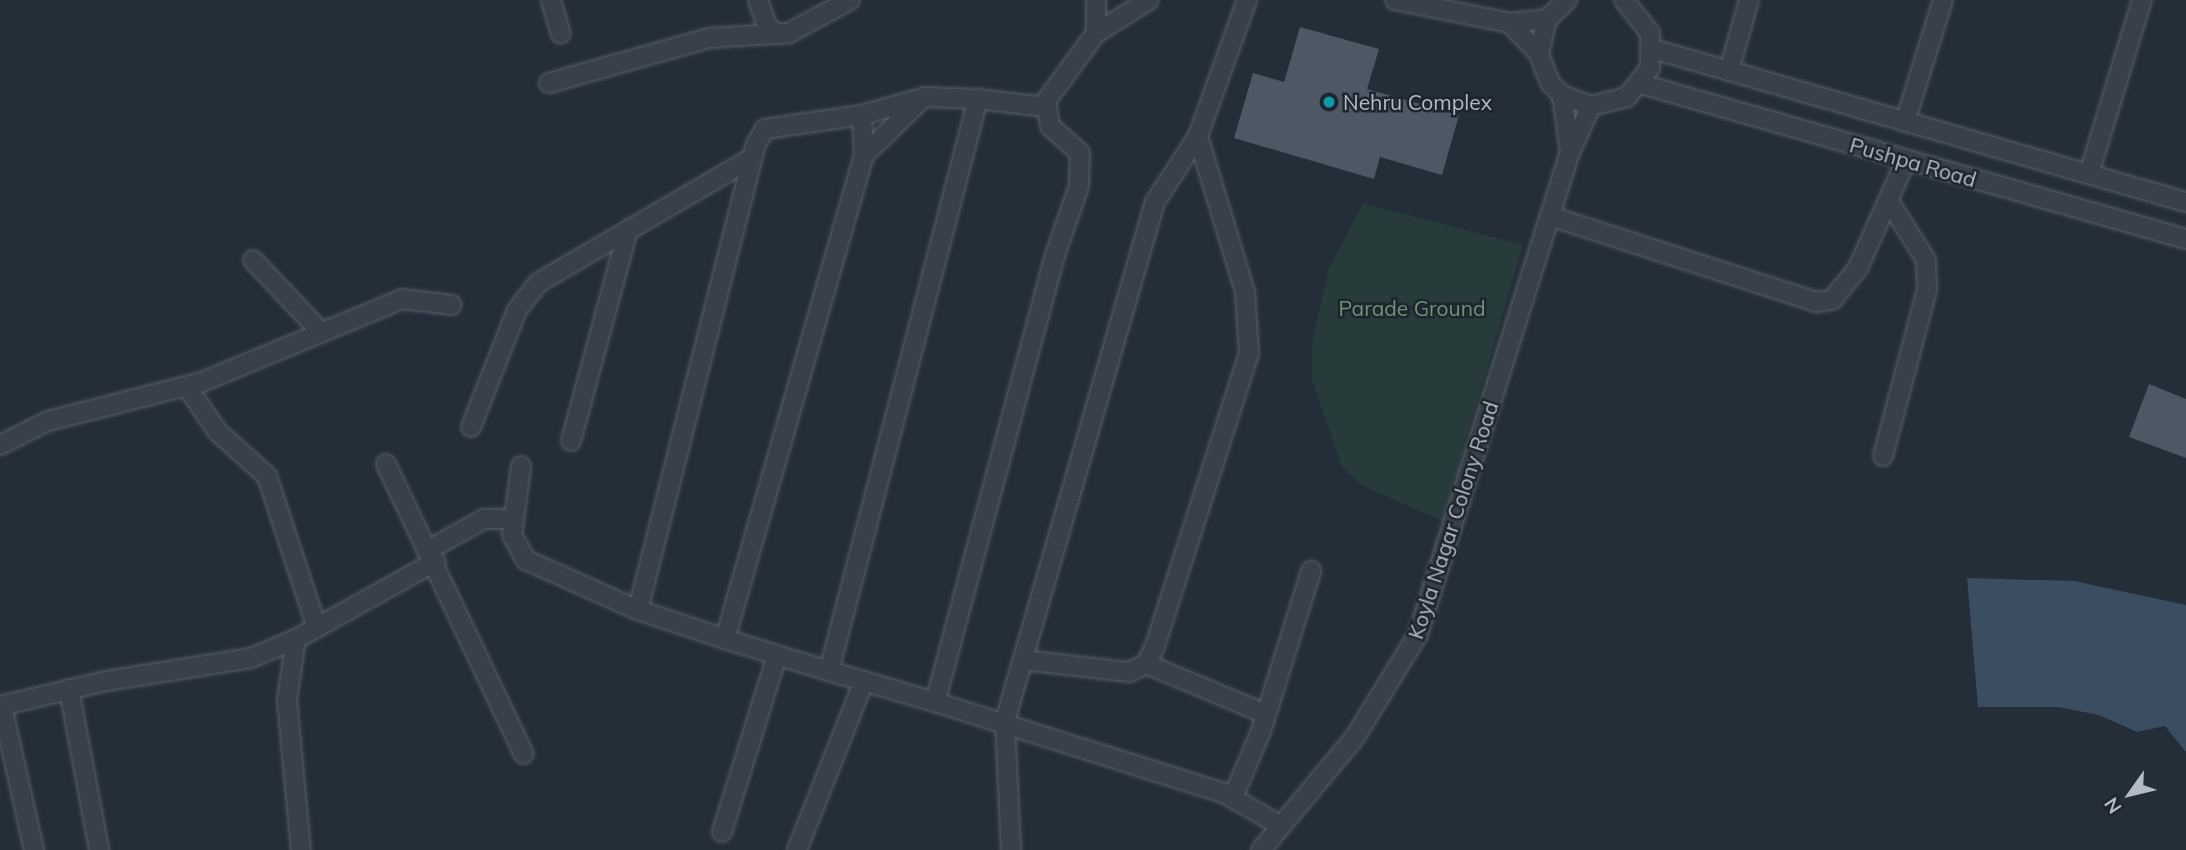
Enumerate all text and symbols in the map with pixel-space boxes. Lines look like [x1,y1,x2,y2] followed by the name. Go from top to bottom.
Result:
[1343,89,1492,115] place label: Nehru Complex
[1321,94,1337,110] marker: Nehru Complex
[1847,132,1979,192] street label: Pushpa Road
[1338,295,1486,321] park label: Parade Ground
[1403,398,1503,642] street label: Koyla Nagar Colony Road
[2095,759,2165,829] north arrow
[2099,793,2127,818] text: N

